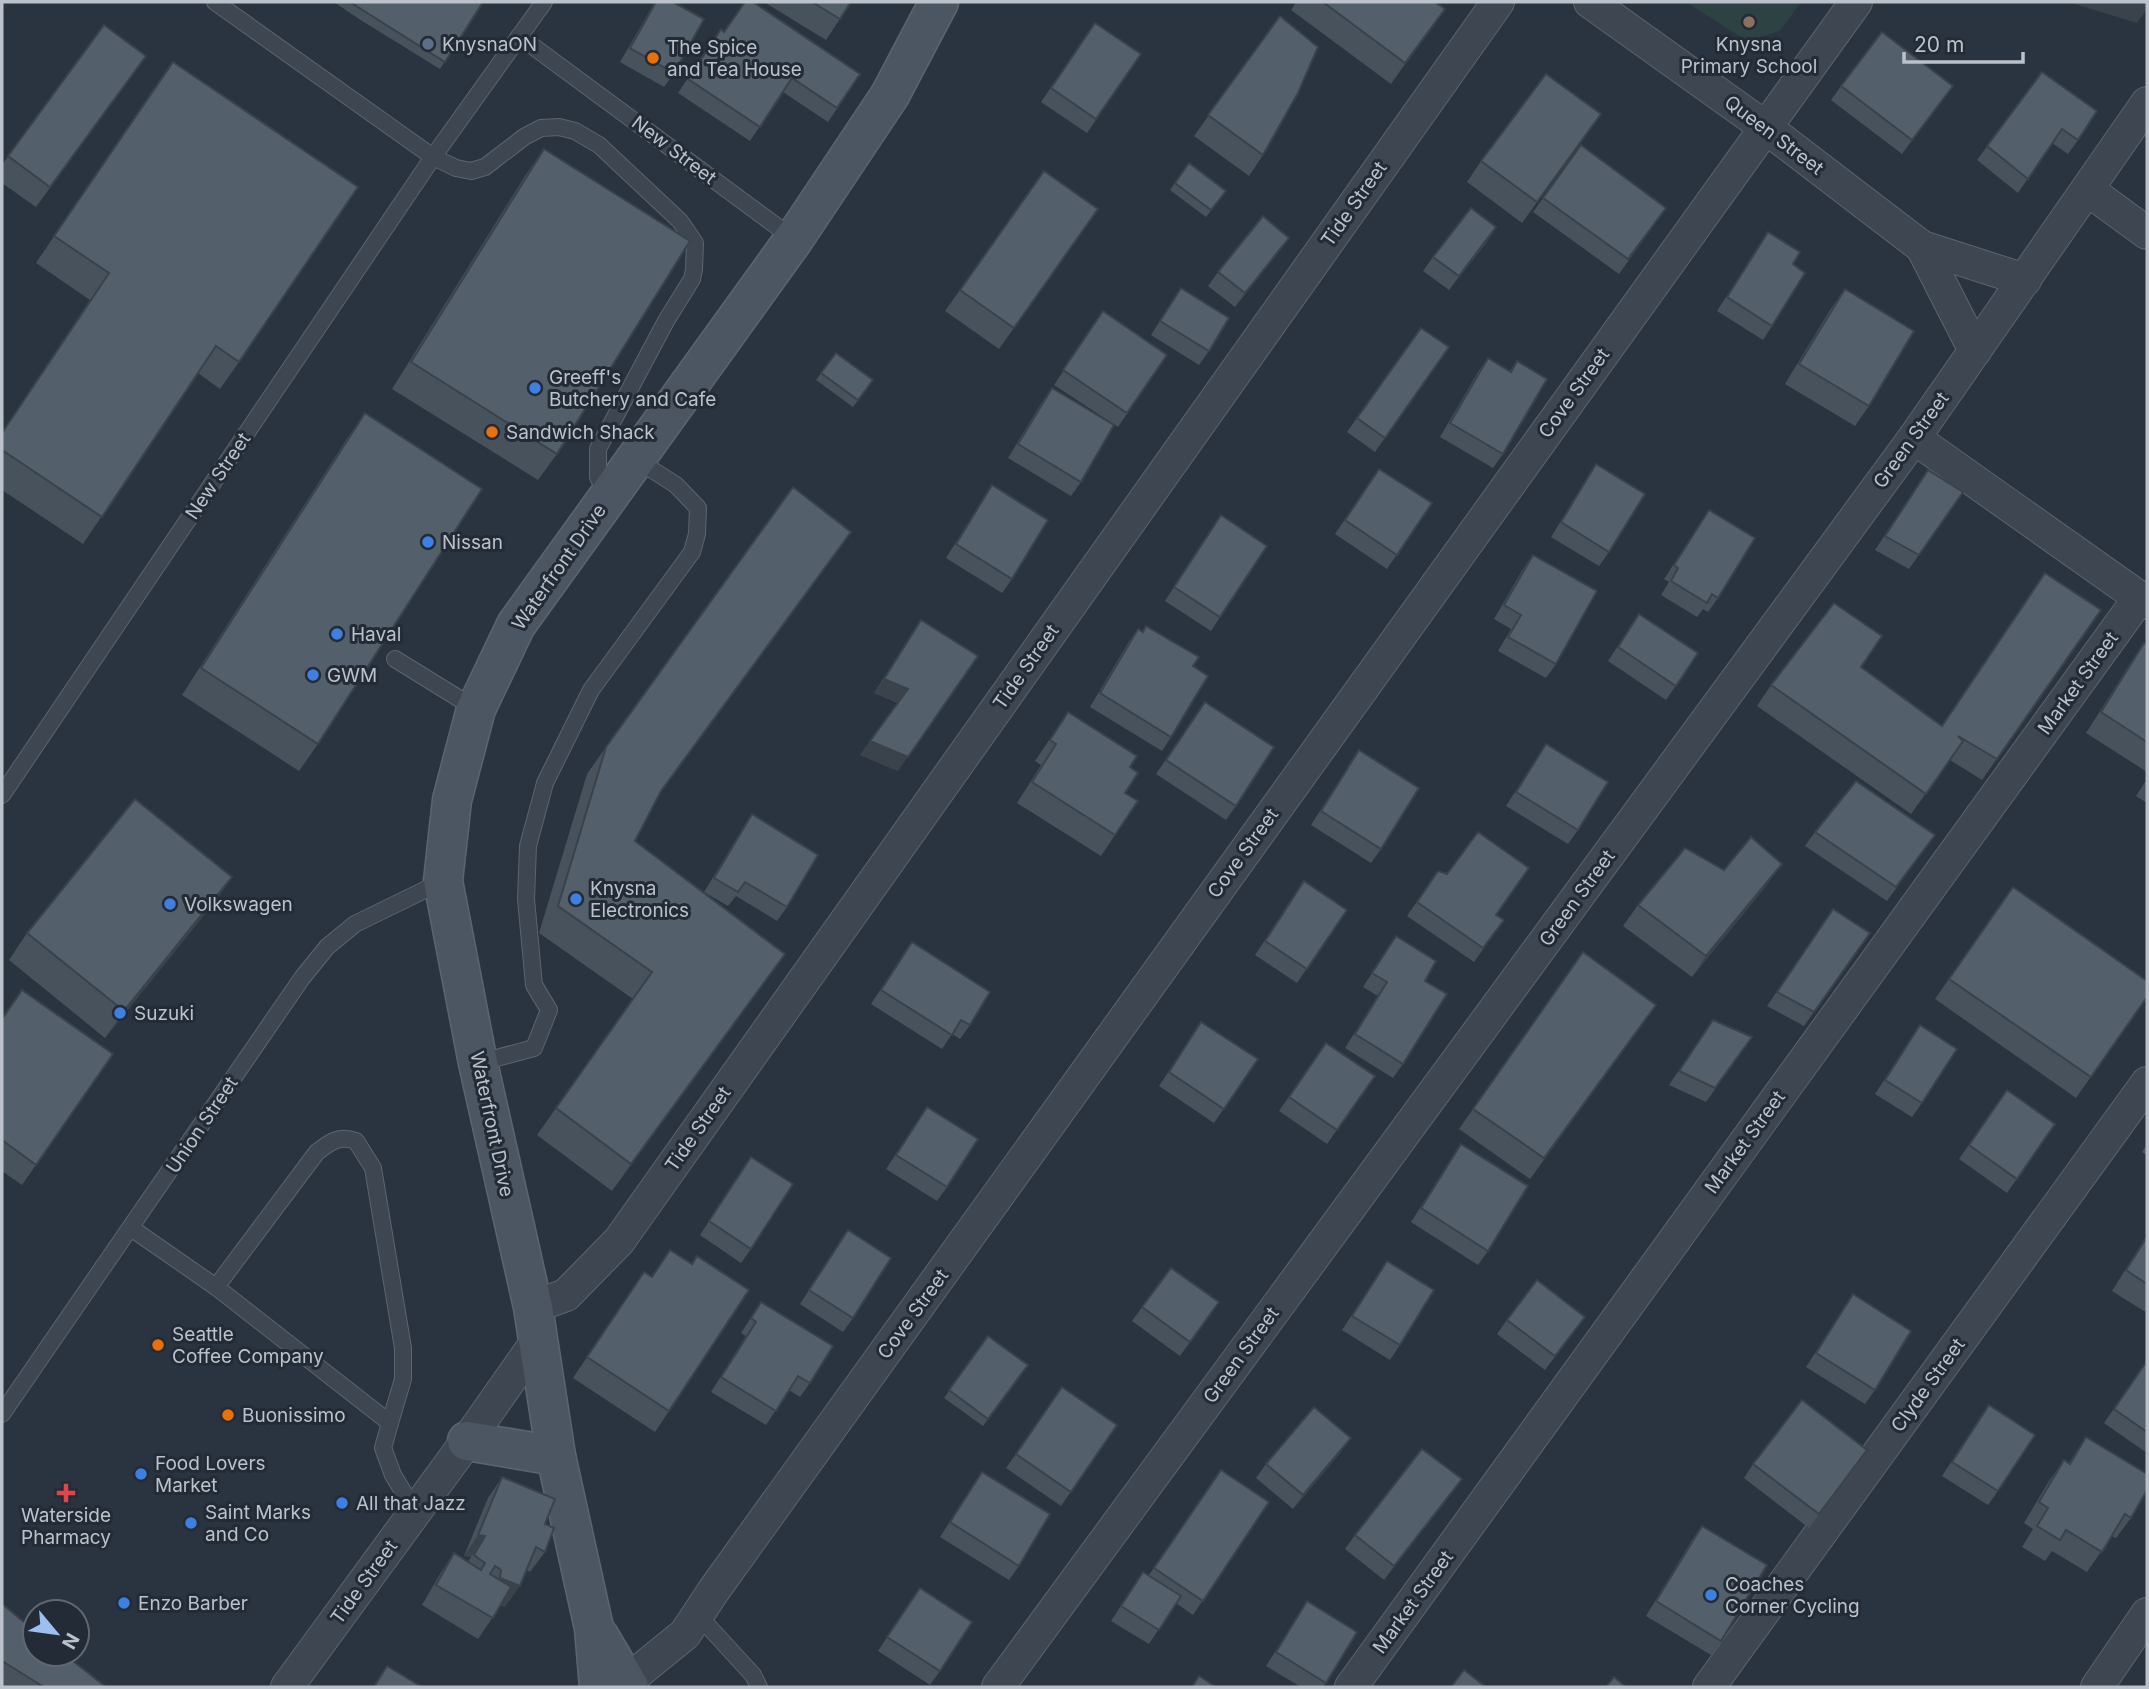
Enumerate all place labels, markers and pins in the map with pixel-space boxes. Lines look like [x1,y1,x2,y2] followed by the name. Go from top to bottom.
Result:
[1741,14,1757,30] marker: Knysna Primary School
[442,33,537,56] place label: KnysnaON
[1681,33,1817,78] place label: Knysna Primary School
[420,36,436,52] marker: KnysnaON
[667,36,802,81] place label: The Spice and Tea House
[645,50,661,66] marker: The Spice and Tea House
[549,366,716,411] place label: Greeff's Butchery and Cafe
[527,380,543,396] marker: Greeff's Butchery and Cafe
[506,421,655,444] place label: Sandwich Shack
[484,424,500,440] marker: Sandwich Shack
[442,531,503,554] place label: Nissan
[420,534,436,550] marker: Nissan
[351,623,401,646] place label: Haval
[329,626,345,642] marker: Haval
[327,664,377,687] place label: GWM
[305,667,321,683] marker: GWM
[590,877,689,922] place label: Knysna Electronics
[568,891,584,907] marker: Knysna Electronics
[184,893,293,916] place label: Volkswagen
[162,896,178,912] marker: Volkswagen
[134,1002,194,1025] place label: Suzuki
[112,1005,128,1021] marker: Suzuki
[172,1323,324,1368] place label: Seattle Coffee Company
[150,1337,166,1353] marker: Seattle Coffee Company
[242,1404,346,1427] place label: Buonissimo
[220,1407,236,1423] marker: Buonissimo
[155,1452,266,1497] place label: Food Lovers Market
[133,1466,149,1482] marker: Food Lovers Market
[58,1485,74,1501] marker: Waterside Pharmacy
[356,1492,466,1515] place label: All that Jazz
[334,1495,350,1511] marker: All that Jazz
[205,1501,311,1546] place label: Saint Marks and Co
[21,1504,111,1549] place label: Waterside Pharmacy
[183,1515,199,1531] marker: Saint Marks and Co
[1725,1573,1860,1618] place label: Coaches Corner Cycling
[1703,1587,1719,1603] marker: Coaches Corner Cycling
[138,1592,248,1615] place label: Enzo Barber
[116,1595,132,1611] marker: Enzo Barber

